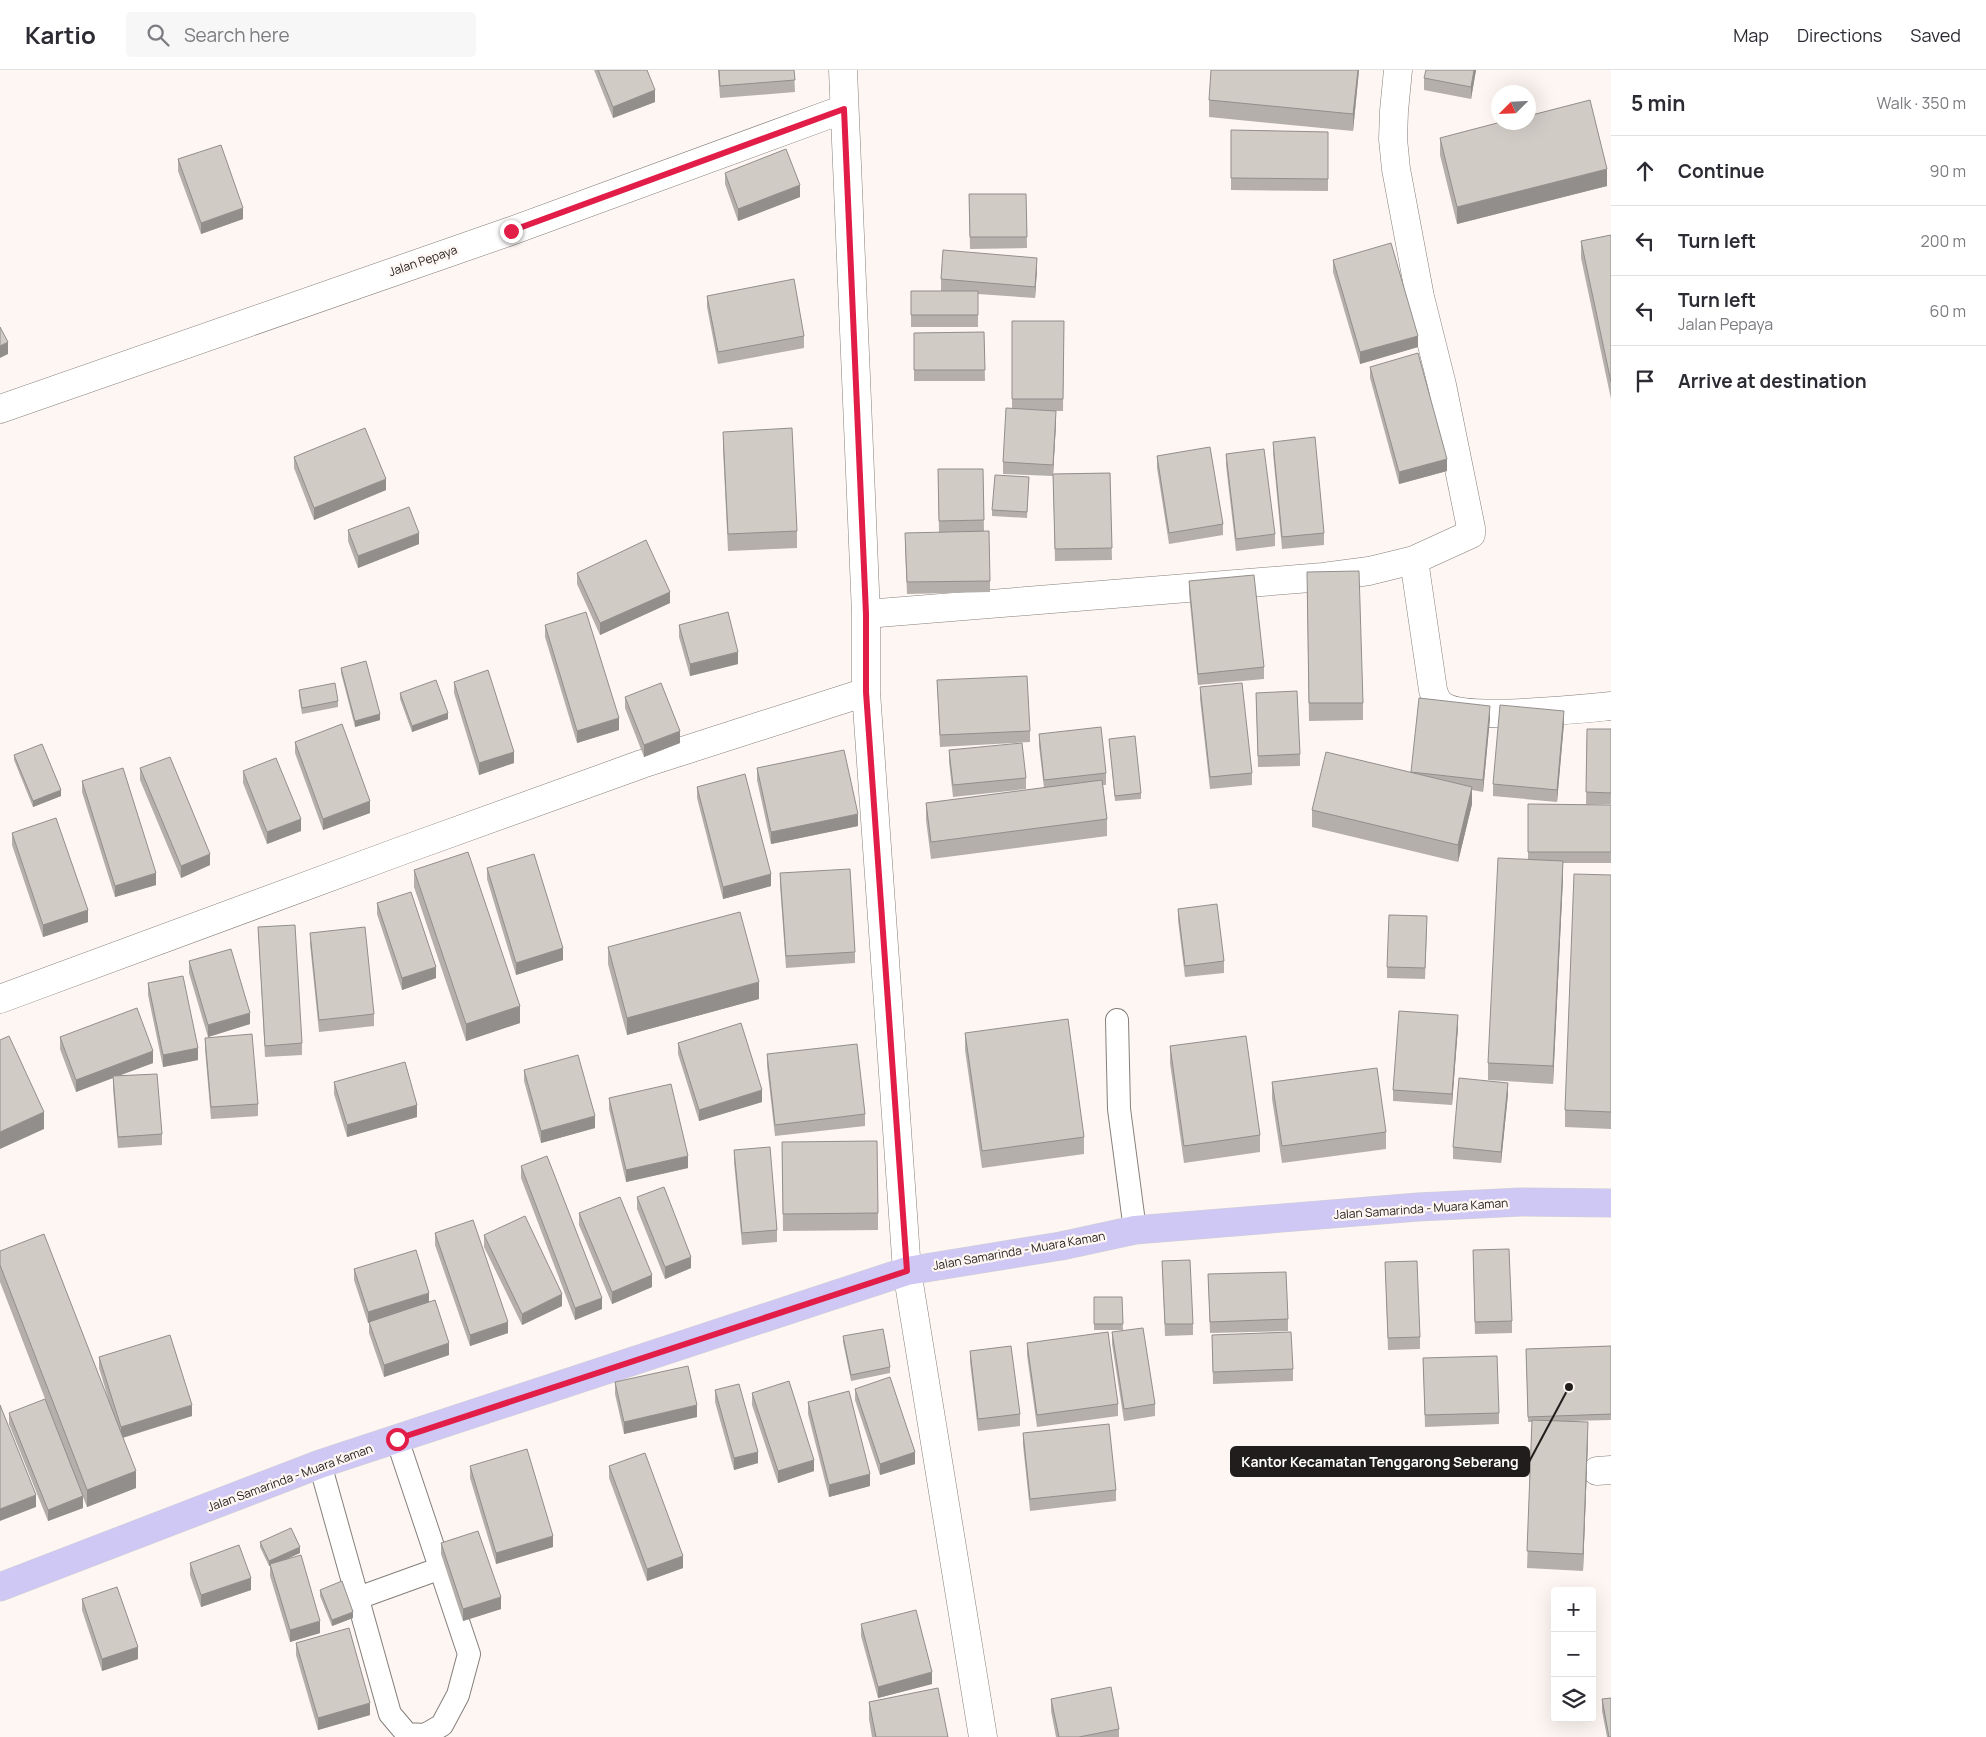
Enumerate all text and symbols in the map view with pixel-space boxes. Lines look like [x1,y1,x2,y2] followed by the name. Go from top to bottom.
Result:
[126,12,476,57] search box
[25,18,96,51] text: Kartio
[144,21,172,49] icon: search
[184,22,290,48] text: Search here
[1733,23,1769,47] text: Map
[1797,23,1882,47] text: Directions
[1910,23,1961,47] text: Saved
[1491,85,1536,130] north arrow
[1631,89,1685,117] text: 5 min
[1877,92,1966,114] text: Walk · 350 m
[1631,157,1659,185] icon: ahead
[1678,158,1764,184] text: Continue
[1930,160,1966,182] text: 90 m
[500,220,523,243] route end
[1631,227,1659,255] icon: left
[1678,228,1756,254] text: Turn left
[1921,230,1966,252] text: 200 m
[386,241,459,280] street label: Jalan Pepaya
[1678,287,1756,313] text: Turn left
[1631,297,1659,325] icon: left
[1930,300,1966,322] text: 60 m
[1678,313,1773,335] text: Jalan Pepaya
[1631,367,1659,395] icon: arrive
[1678,368,1867,394] text: Arrive at destination
[1333,1194,1509,1223] street label: Jalan Samarinda - Muara Kaman
[931,1227,1106,1274] street label: Jalan Samarinda - Muara Kaman
[386,1428,409,1451] route start
[205,1440,375,1515] street label: Jalan Samarinda - Muara Kaman
[1231,1447,1529,1476] callout: Kantor Kecamatan Tenggarong Seberang
[1241,1452,1519,1471] text: Kantor Kecamatan Tenggarong Seberang
[1551,1587,1596,1722] map controls
[1551,1587,1596,1632] button: +
[1551,1632,1596,1677] button: −
[1551,1677,1596,1722] button: layers

